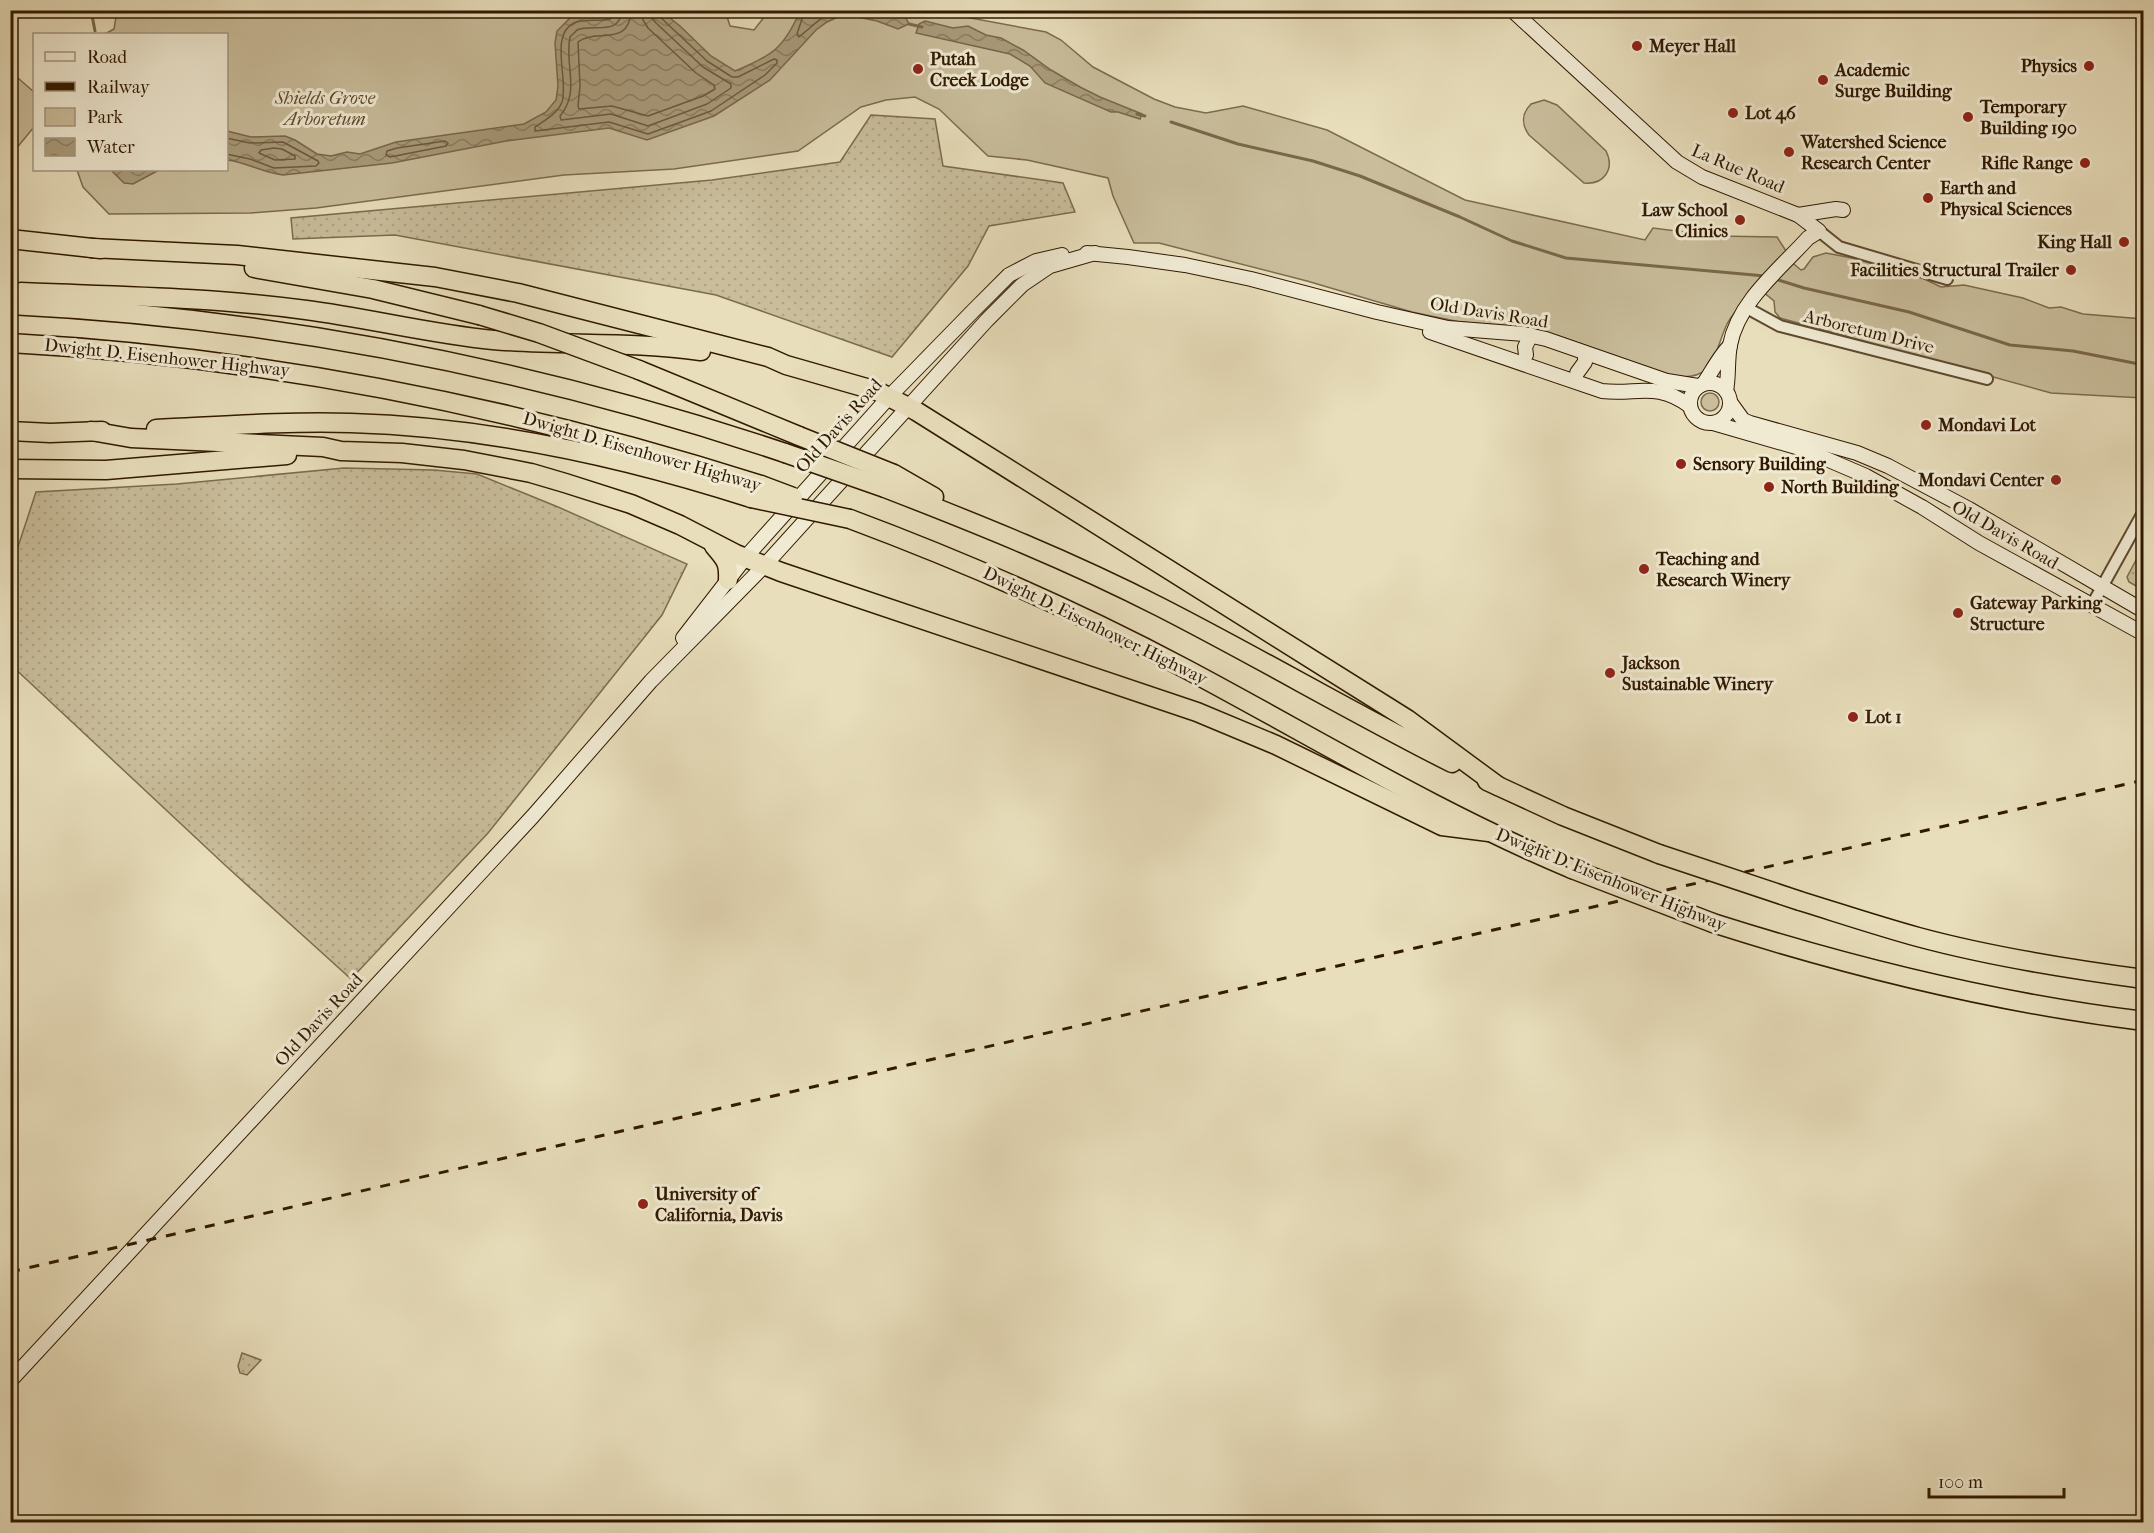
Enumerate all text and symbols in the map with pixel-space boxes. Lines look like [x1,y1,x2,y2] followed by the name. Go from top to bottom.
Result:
[33,33,228,171] legend
[1648,36,1737,57] place label: Meyer Hall
[1630,39,1644,53] marker: Meyer Hall
[87,47,127,68] text: Road
[930,49,1029,91] place label: Putah Creek Lodge
[2021,56,2077,77] place label: Physics
[2082,59,2096,73] marker: Physics
[1834,60,1953,102] place label: Academic Surge Building
[911,62,925,76] marker: Putah Creek Lodge
[1816,73,1830,87] marker: Academic Surge Building
[87,77,151,98] text: Railway
[274,88,376,130] park label: Shields Grove Arboretum
[1979,97,2077,139] place label: Temporary Building 190
[1745,103,1797,124] place label: Lot 46
[1726,106,1740,120] marker: Lot 46
[87,107,124,128] text: Park
[1961,110,1975,124] marker: Temporary Building 190
[1800,132,1947,174] place label: Watershed Science Research Center
[86,137,135,158] text: Water
[1688,140,1788,198] street label: La Rue Road
[1782,145,1796,159] marker: Watershed Science Research Center
[1981,153,2073,174] place label: Rifle Range
[2078,156,2092,170] marker: Rifle Range
[1940,178,2072,220] place label: Earth and Physical Sciences
[1921,191,1935,205] marker: Earth and Physical Sciences
[1642,200,1729,242] place label: Law School Clinics
[1733,213,1747,227] marker: Law School Clinics
[2037,232,2113,253] place label: King Hall
[2117,235,2131,249] marker: King Hall
[1849,260,2059,281] place label: Facilities Structural Trailer
[2064,263,2078,277] marker: Facilities Structural Trailer
[1428,293,1550,333] street label: Old Davis Road
[1801,305,1936,358] street label: Arboretum Drive
[43,335,292,381] street label: Dwight D. Eisenhower Highway
[791,374,887,477] street label: Old Davis Road
[520,408,765,497] street label: Dwight D. Eisenhower Highway
[1937,415,2037,436] place label: Mondavi Lot
[1919,418,1933,432] marker: Mondavi Lot
[1693,454,1827,475] place label: Sensory Building
[1674,457,1688,471] marker: Sensory Building
[1917,470,2044,491] place label: Mondavi Center
[2049,473,2063,487] marker: Mondavi Center
[1781,477,1900,498] place label: North Building
[1762,480,1776,494] marker: North Building
[1948,496,2062,574] street label: Old Davis Road
[1655,549,1792,591] place label: Teaching and Research Winery
[979,562,1212,690] street label: Dwight D. Eisenhower Highway
[1637,562,1651,576] marker: Teaching and Research Winery
[1970,593,2103,635] place label: Gateway Parking Structure
[1951,606,1965,620] marker: Gateway Parking Structure
[1620,653,1775,695] place label: Jackson Sustainable Winery
[1603,666,1617,680] marker: Jackson Sustainable Winery
[1865,707,1902,728] place label: Lot 1
[1846,710,1860,724] marker: Lot 1
[1493,824,1731,937] street label: Dwight D. Eisenhower Highway
[271,969,368,1071] street label: Old Davis Road
[654,1184,783,1226] place label: University of California, Davis
[636,1197,650,1211] marker: University of California, Davis
[1929,1461,2064,1499] scale bar
[1938,1472,1983,1493] text: 100 m

